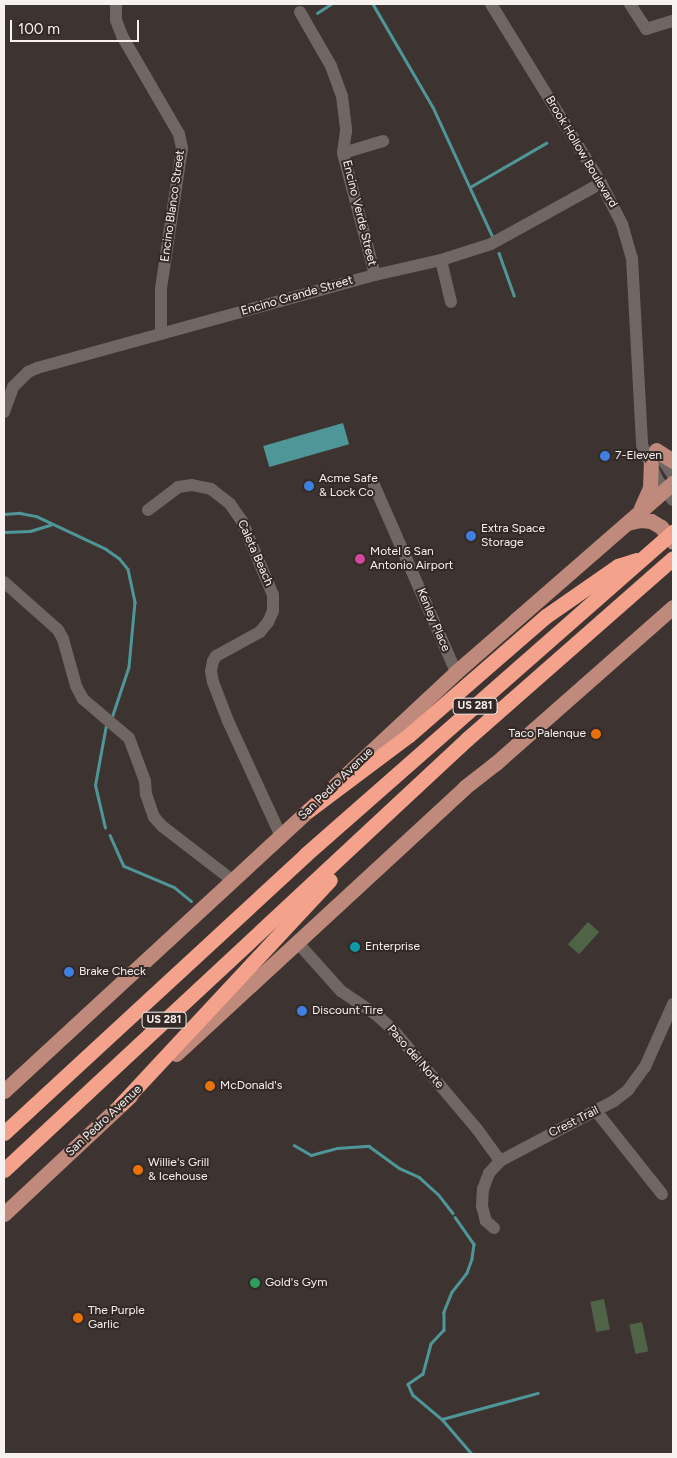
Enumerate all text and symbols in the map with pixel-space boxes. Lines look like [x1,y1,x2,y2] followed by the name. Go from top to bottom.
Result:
[12,10,141,42] scale bar
[18,20,60,38] text: 100 m
[542,93,620,211] street label: Brook Hollow Boulevard
[158,149,188,263] street label: Encino Blanco Street
[339,159,379,267] street label: Encino Verde Street
[239,273,355,319] street label: Encino Grande Street
[615,449,662,463] place label: 7-Eleven
[599,450,611,462] marker: 7-Eleven
[319,472,378,500] place label: Acme Safe & Lock Co
[303,480,315,492] marker: Acme Safe & Lock Co
[234,518,276,588] street label: Caleta Beach
[481,522,545,550] place label: Extra Space Storage
[465,530,477,542] marker: Extra Space Storage
[370,545,453,573] place label: Motel 6 San Antonio Airport
[354,553,366,565] marker: Motel 6 San Antonio Airport
[413,586,453,654] street label: Kenley Place
[452,698,498,714] road number: US 281
[509,727,586,741] place label: Taco Palenque
[590,728,602,740] marker: Taco Palenque
[296,745,376,823] street label: San Pedro Avenue
[365,940,420,954] place label: Enterprise
[349,941,361,953] marker: Enterprise
[79,965,146,979] place label: Brake Check
[63,966,75,978] marker: Brake Check
[312,1004,383,1018] place label: Discount Tire
[296,1005,308,1017] marker: Discount Tire
[142,1012,186,1028] road number: US 281
[384,1022,446,1092] street label: Paso del Norte
[220,1079,282,1093] place label: McDonald's
[204,1080,216,1092] marker: McDonald's
[63,1082,145,1160] street label: San Pedro Avenue
[547,1103,601,1141] street label: Crest Trail
[148,1156,209,1184] place label: Willie's Grill & Icehouse
[132,1164,144,1176] marker: Willie's Grill & Icehouse
[265,1276,327,1290] place label: Gold's Gym
[249,1277,261,1289] marker: Gold's Gym
[88,1304,145,1332] place label: The Purple Garlic
[72,1312,84,1324] marker: The Purple Garlic

